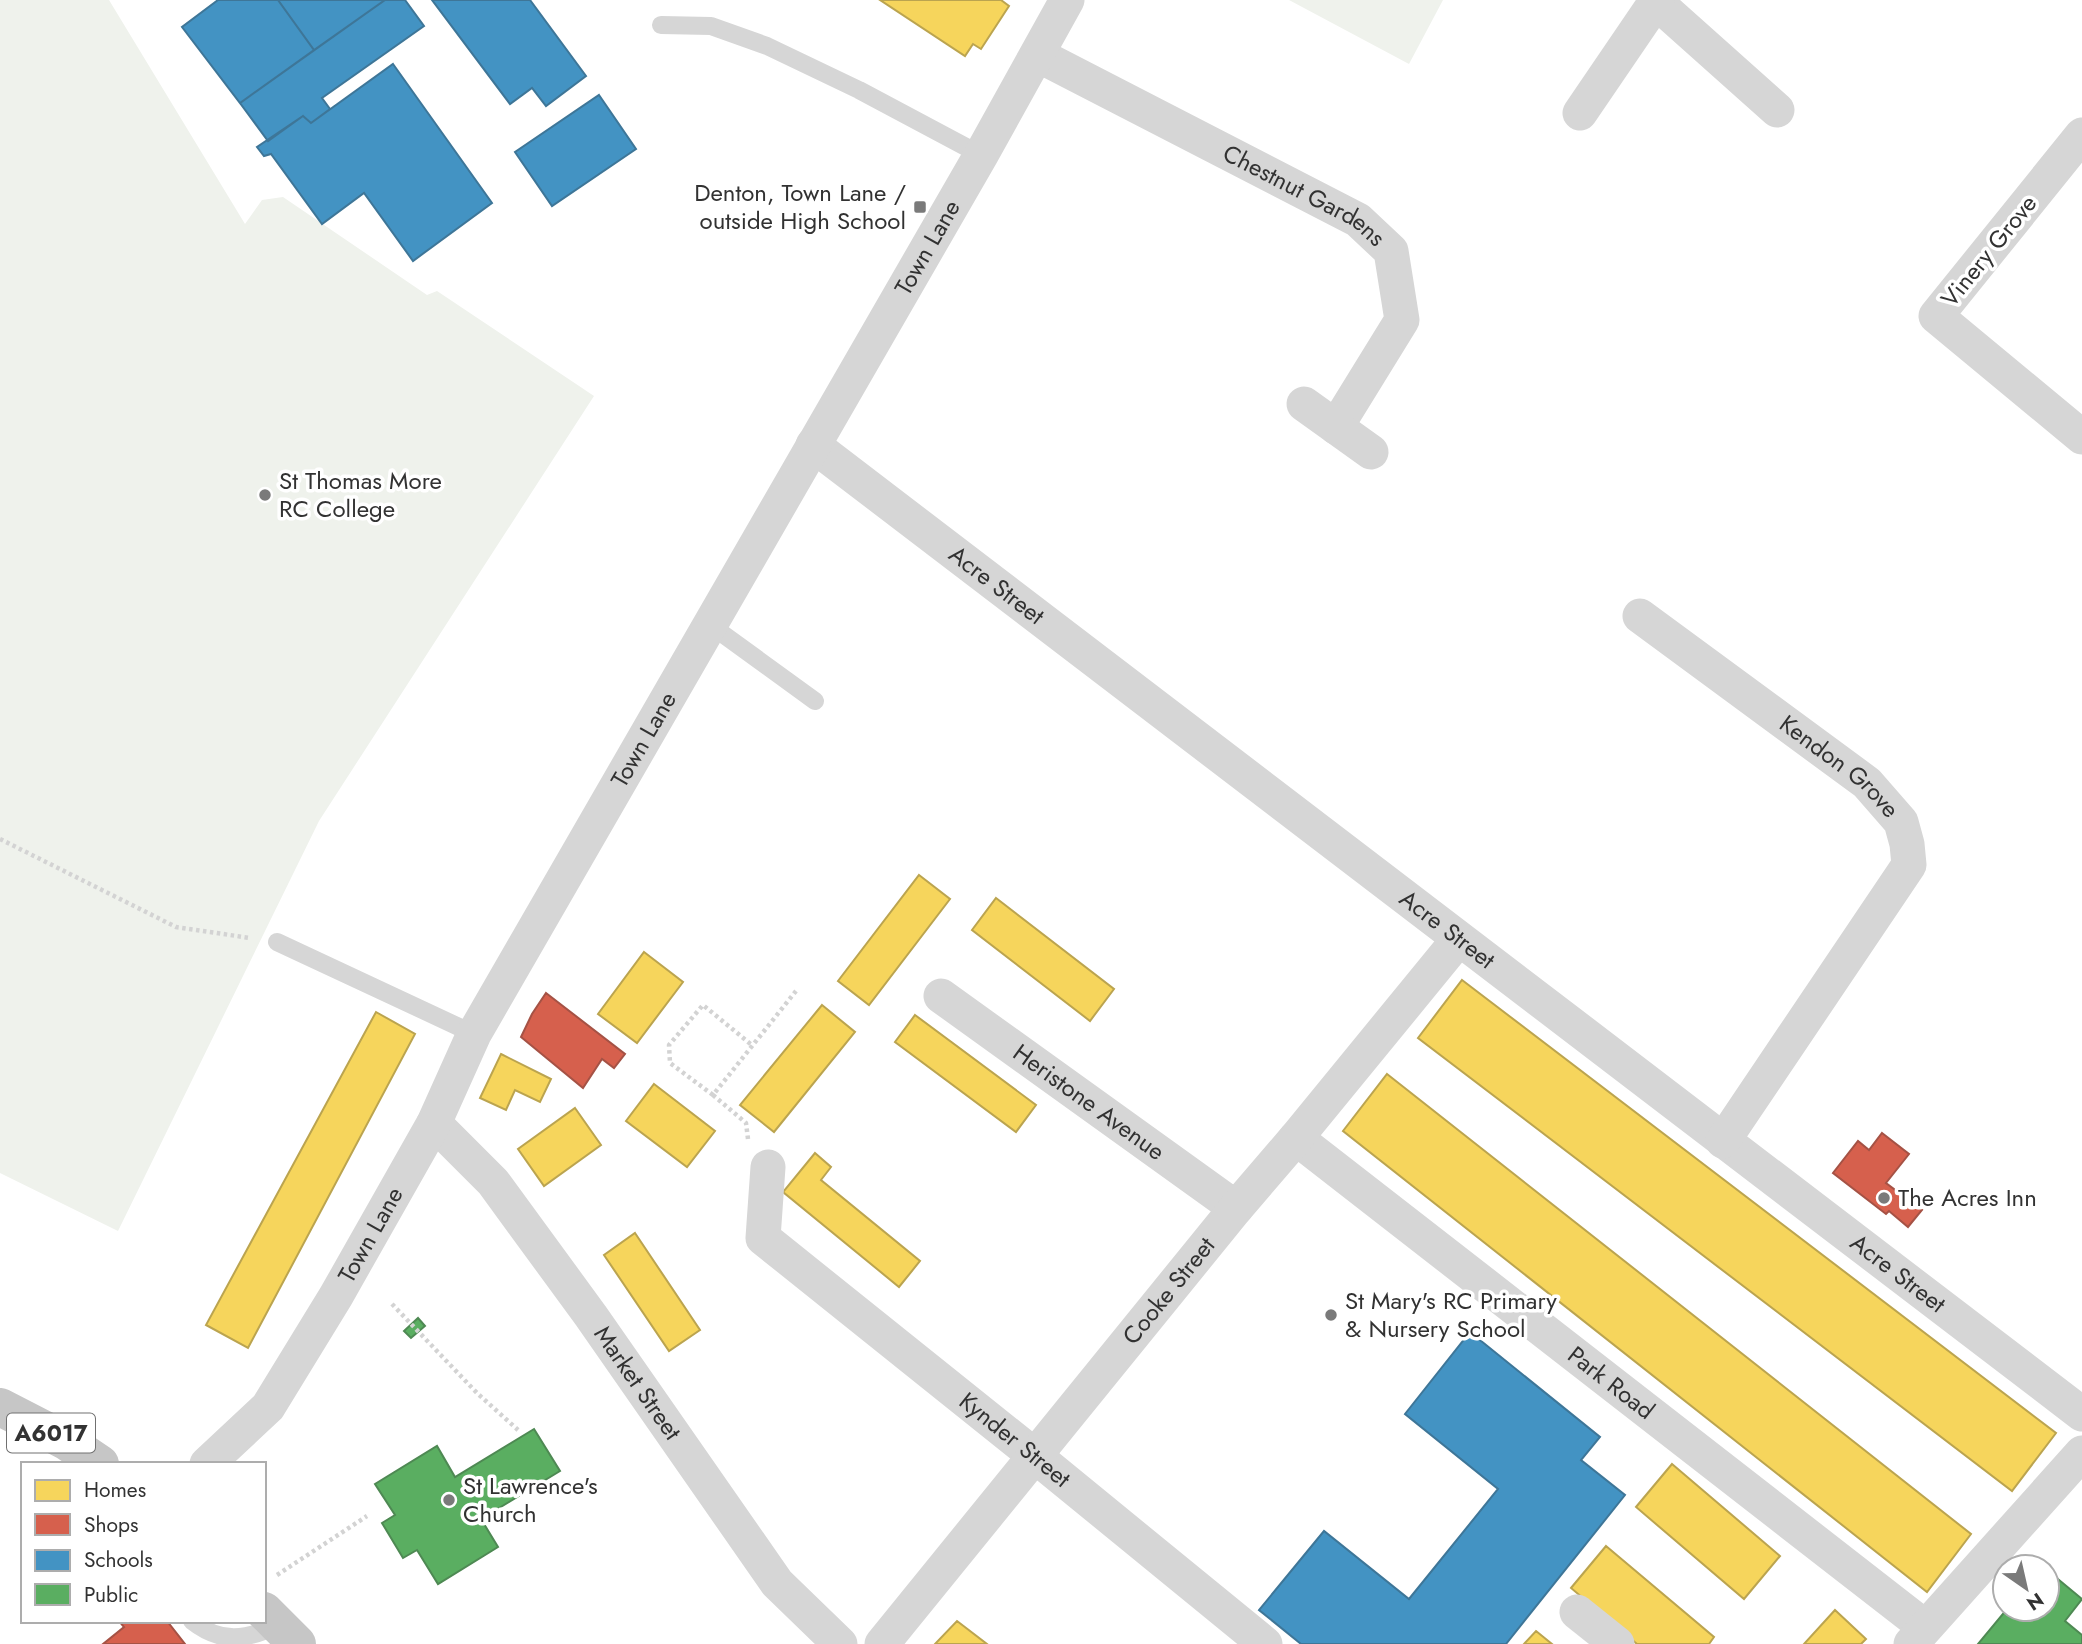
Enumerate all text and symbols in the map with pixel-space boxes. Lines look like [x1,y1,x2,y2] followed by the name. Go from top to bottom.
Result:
[1217,135,1394,254] street label: Chestnut Gardens
[694,175,906,238] place label: Denton, Town Lane / outside High School
[1932,187,2045,314] street label: Vinery Grove
[886,193,969,301] street label: Town Lane
[912,199,928,215] marker: Denton, Town Lane / outside High School
[279,463,442,526] place label: St Thomas More RC College
[257,487,273,503] marker: St Thomas More RC College
[942,537,1052,633] street label: Acre Street
[602,685,685,794] street label: Town Lane
[1772,706,1908,825] street label: Kendon Grove
[1392,881,1503,977] street label: Acre Street
[1006,1035,1172,1168] street label: Heristone Avenue
[329,1180,411,1289] street label: Town Lane
[1898,1180,2037,1215] place label: The Acres Inn
[1876,1190,1892,1206] marker: The Acres Inn
[1843,1225,1954,1321] street label: Acre Street
[1114,1229,1223,1352] street label: Cooke Street
[1345,1283,1557,1346] place label: St Mary's RC Primary & Nursery School
[1323,1307,1339,1323] marker: St Mary's RC Primary & Nursery School
[586,1318,690,1447] street label: Market Street
[1560,1337,1662,1428] street label: Park Road
[952,1384,1079,1496] street label: Kynder Street
[7,1414,95,1452] road number: A6017
[21,1462,266,1623] legend
[463,1468,598,1531] place label: St Lawrence's Church
[84,1475,146,1505] text: Homes
[441,1492,457,1508] marker: St Lawrence's Church
[84,1510,138,1540] text: Shops
[84,1545,153,1575] text: Schools
[1991,1553,2061,1623] north arrow
[84,1580,138,1610] text: Public
[2021,1586,2049,1617] text: N

